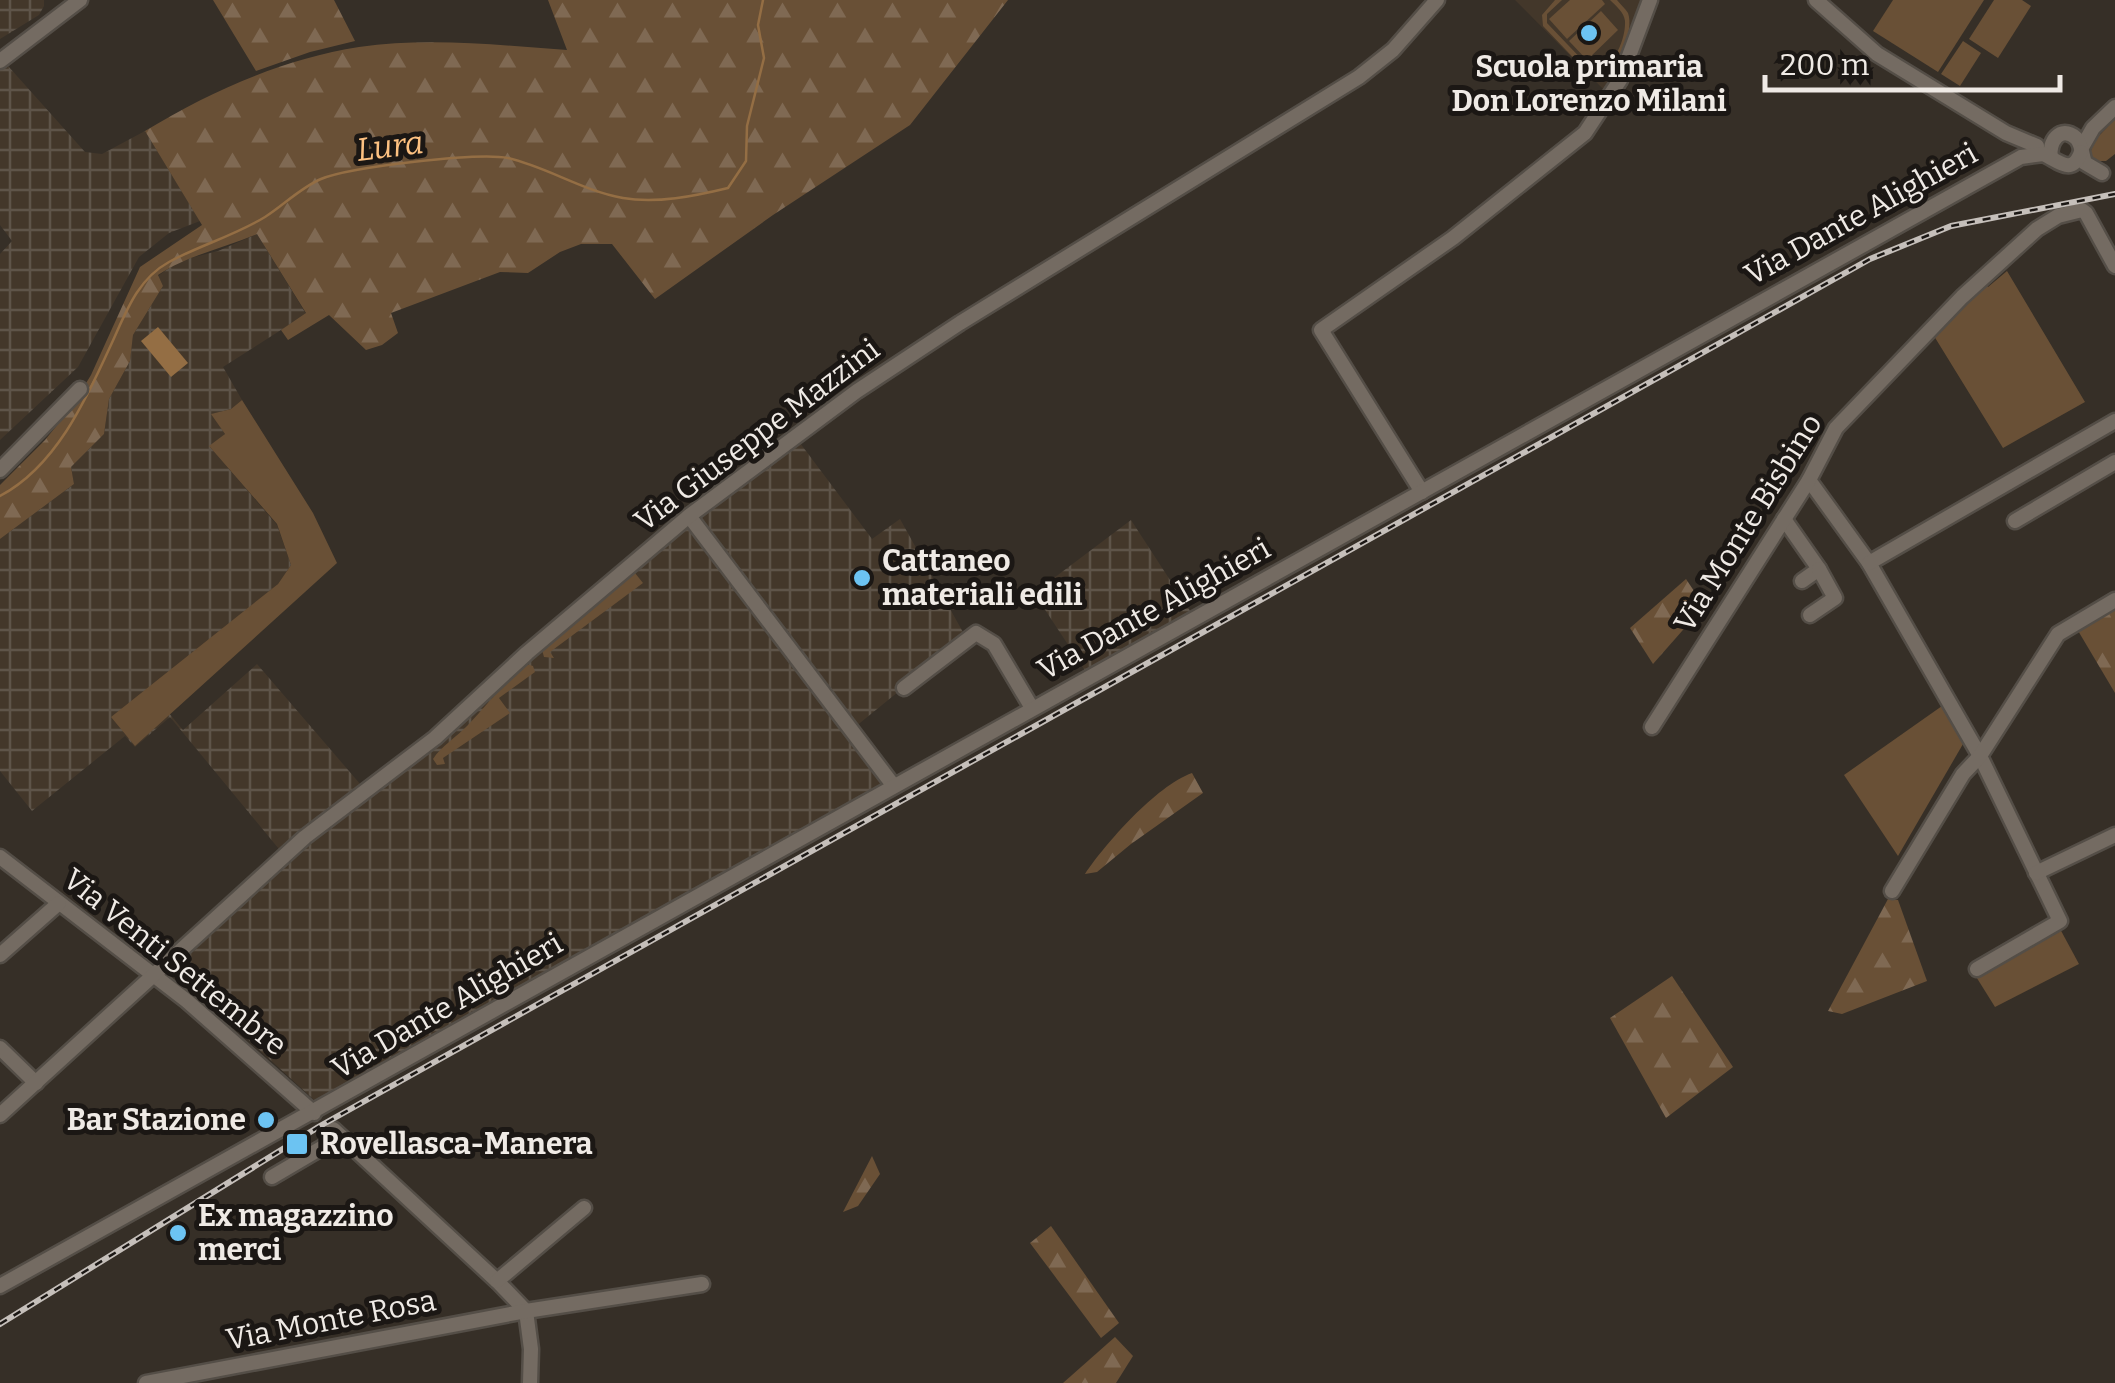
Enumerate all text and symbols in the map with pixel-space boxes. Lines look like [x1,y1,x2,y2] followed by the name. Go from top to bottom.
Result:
[1578,22,1600,44] marker: Scuola primaria Don Lorenzo Milani
[1765,30,2060,92] scale bar
[1780,47,1870,83] text: 200 m
[1452,49,1727,119] place label: Scuola primaria Don Lorenzo Milani
[354,123,426,169] water label: Lura
[1738,135,1984,293] street label: Via Dante Alighieri
[627,331,887,539] street label: Via Giuseppe Mazzini
[1666,407,1830,639] street label: Via Monte Bisbino
[1031,530,1277,688] street label: Via Dante Alighieri
[882,543,1083,613] place label: Cattaneo materiali edili
[851,567,873,589] marker: Cattaneo materiali edili
[56,861,294,1063] street label: Via Venti Settembre
[325,925,569,1087] street label: Via Dante Alighieri
[67,1102,246,1138] place label: Bar Stazione
[255,1109,277,1131] marker: Bar Stazione
[320,1126,593,1162] place label: Rovellasca-Manera
[284,1131,310,1157] marker: Rovellasca-Manera
[198,1198,394,1268] place label: Ex magazzino merci
[167,1222,189,1244] marker: Ex magazzino merci
[223,1282,439,1358] street label: Via Monte Rosa

